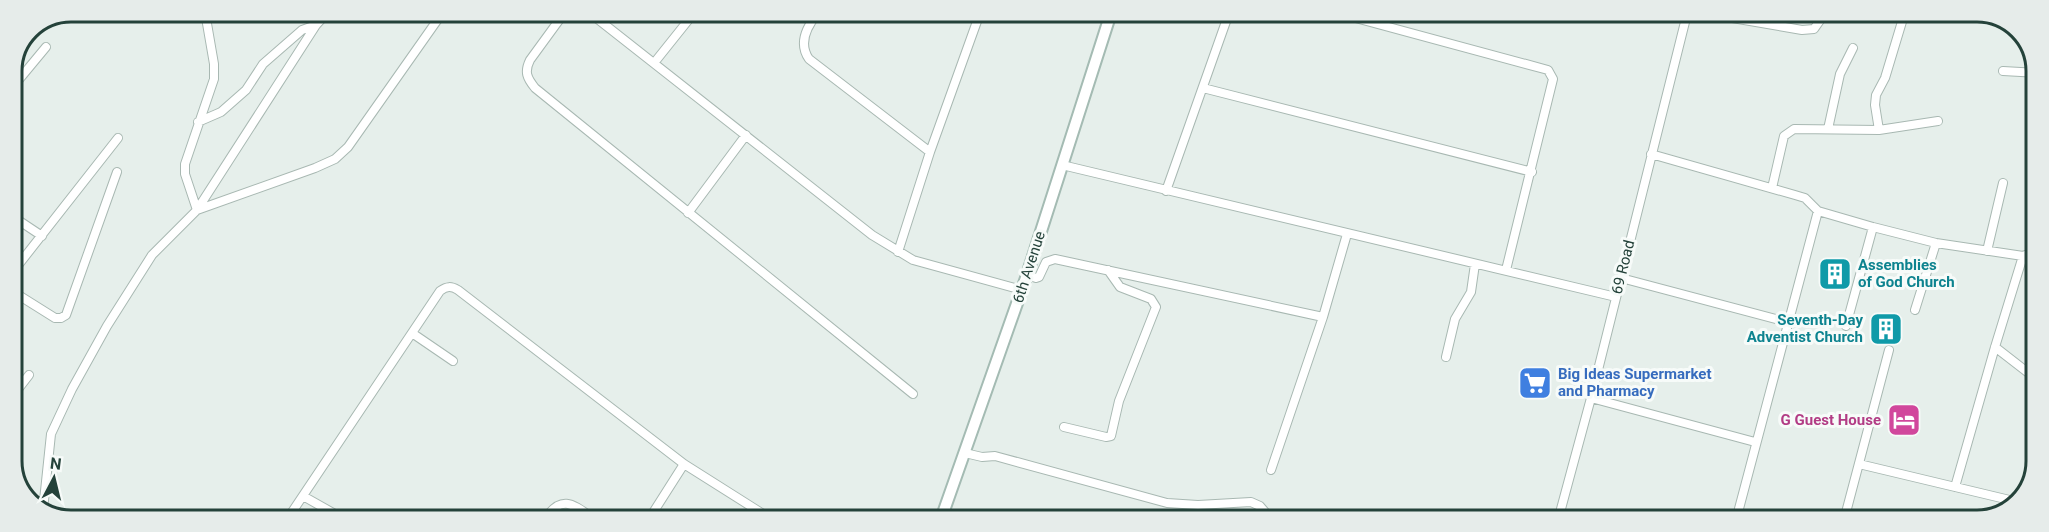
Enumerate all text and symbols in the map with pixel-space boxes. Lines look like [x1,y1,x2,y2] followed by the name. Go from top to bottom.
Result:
[1009,229,1049,305] street label: 6th Avenue
[1608,238,1638,296] street label: 69 Road
[1817,256,1853,292] building icon: Assemblies of God Church
[1858,256,1955,291] place label: Assemblies of God Church
[1747,311,1863,346] place label: Seventh-Day Adventist Church
[1868,311,1904,347] building icon: Seventh-Day Adventist Church
[1517,365,1553,401] supermarket icon: Big Ideas Supermarket and Pharmacy
[1558,365,1711,400] place label: Big Ideas Supermarket and Pharmacy
[1886,402,1922,438] hotel icon: G Guest House
[1781,411,1881,429] place label: G Guest House
[24,448,84,508] north arrow
[49,453,63,474] text: N

